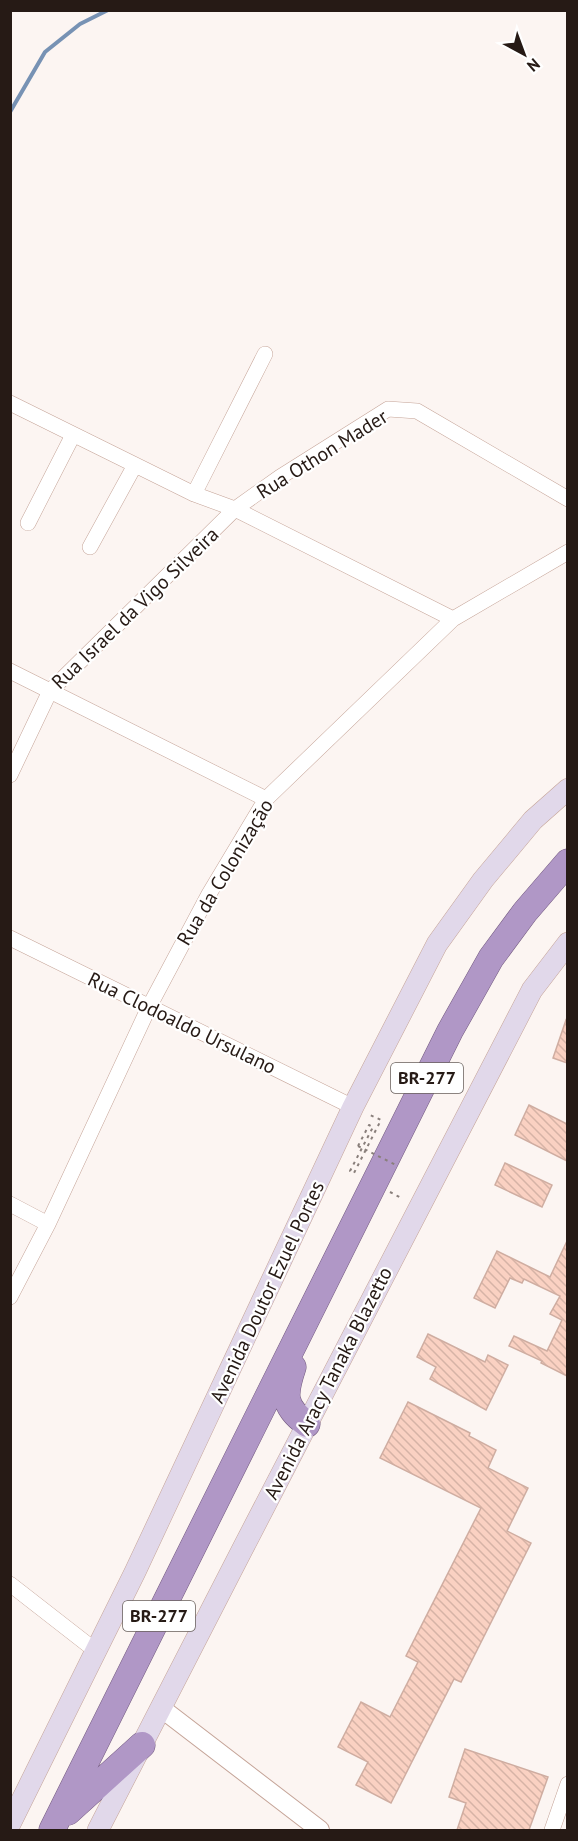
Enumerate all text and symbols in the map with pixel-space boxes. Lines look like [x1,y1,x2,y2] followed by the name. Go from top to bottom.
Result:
[494,24,554,84] north arrow
[523,54,544,76] text: N
[252,403,392,505] street label: Rua Othon Mader
[46,521,224,695] street label: Rua Israel da Vigo Silveira
[171,794,279,950] street label: Rua da Colonização
[84,966,280,1080] street label: Rua Clodoaldo Ursulano
[391,1063,463,1093] road number: BR-277
[204,1177,330,1407] street label: Avenida Doutor Ezuel Portes
[258,1262,398,1504] street label: Avenida Aracy Tanaka Blazetto
[123,1601,195,1631] road number: BR-277

